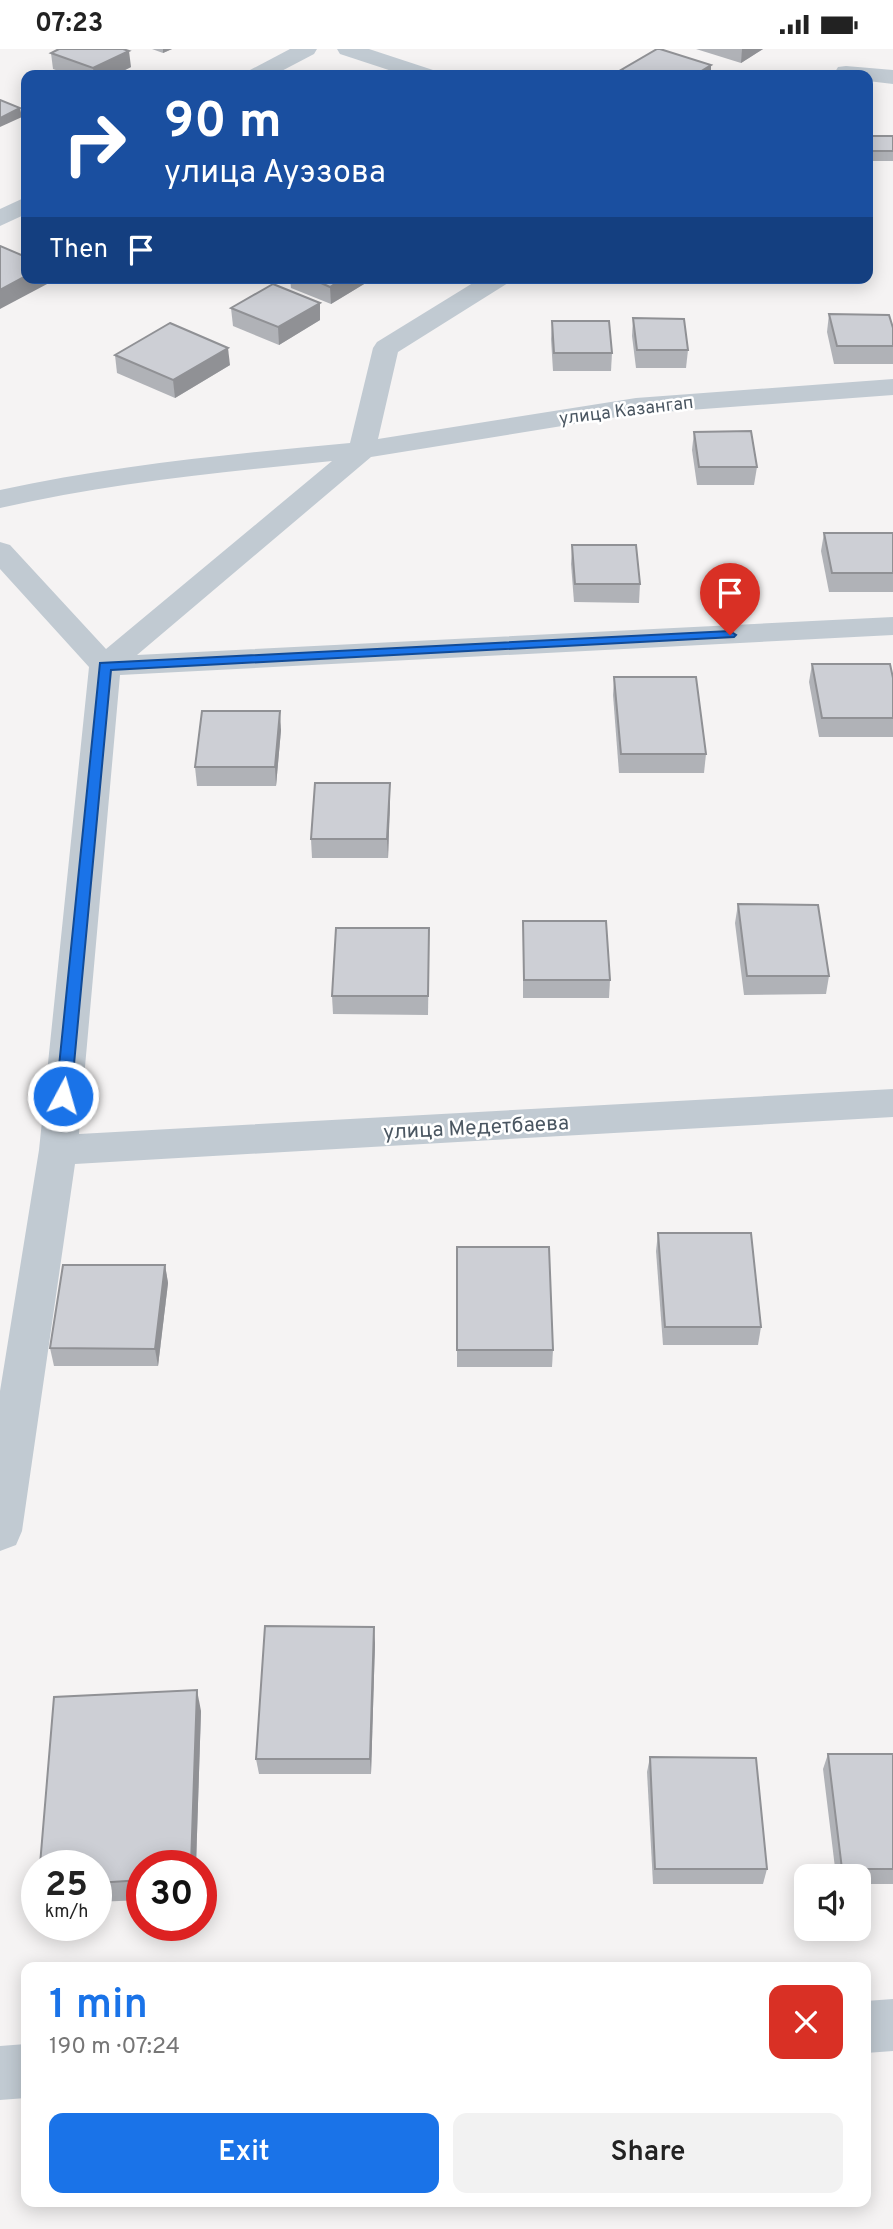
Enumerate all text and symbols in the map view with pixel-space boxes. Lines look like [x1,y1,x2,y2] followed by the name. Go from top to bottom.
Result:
[35,8,103,41] text: 07:23
[164,93,282,155] text: 90 m
[49,98,140,189] icon: right
[164,154,386,194] text: улица Ауэзова
[122,231,160,269] icon: arrive
[49,234,108,267] text: Then
[558,392,695,431] street label: улица Казангап
[700,563,760,635] pin
[711,574,749,612] icon: arrive
[26,1059,100,1133] position arrow
[382,1110,570,1147] street label: улица Медетбаева
[126,1850,217,1941] speed limit sign: 30
[45,1864,88,1908] text: 25
[794,1864,871,1941] map controls
[794,1864,871,1941] button: sound
[45,1901,88,1924] text: km/h
[49,1980,148,2033] text: 1 min
[769,1985,843,2059] button: close
[49,2033,180,2062] text: 190 m · 07:24
[49,2113,439,2193] button: Exit
[453,2113,843,2193] button: Share

